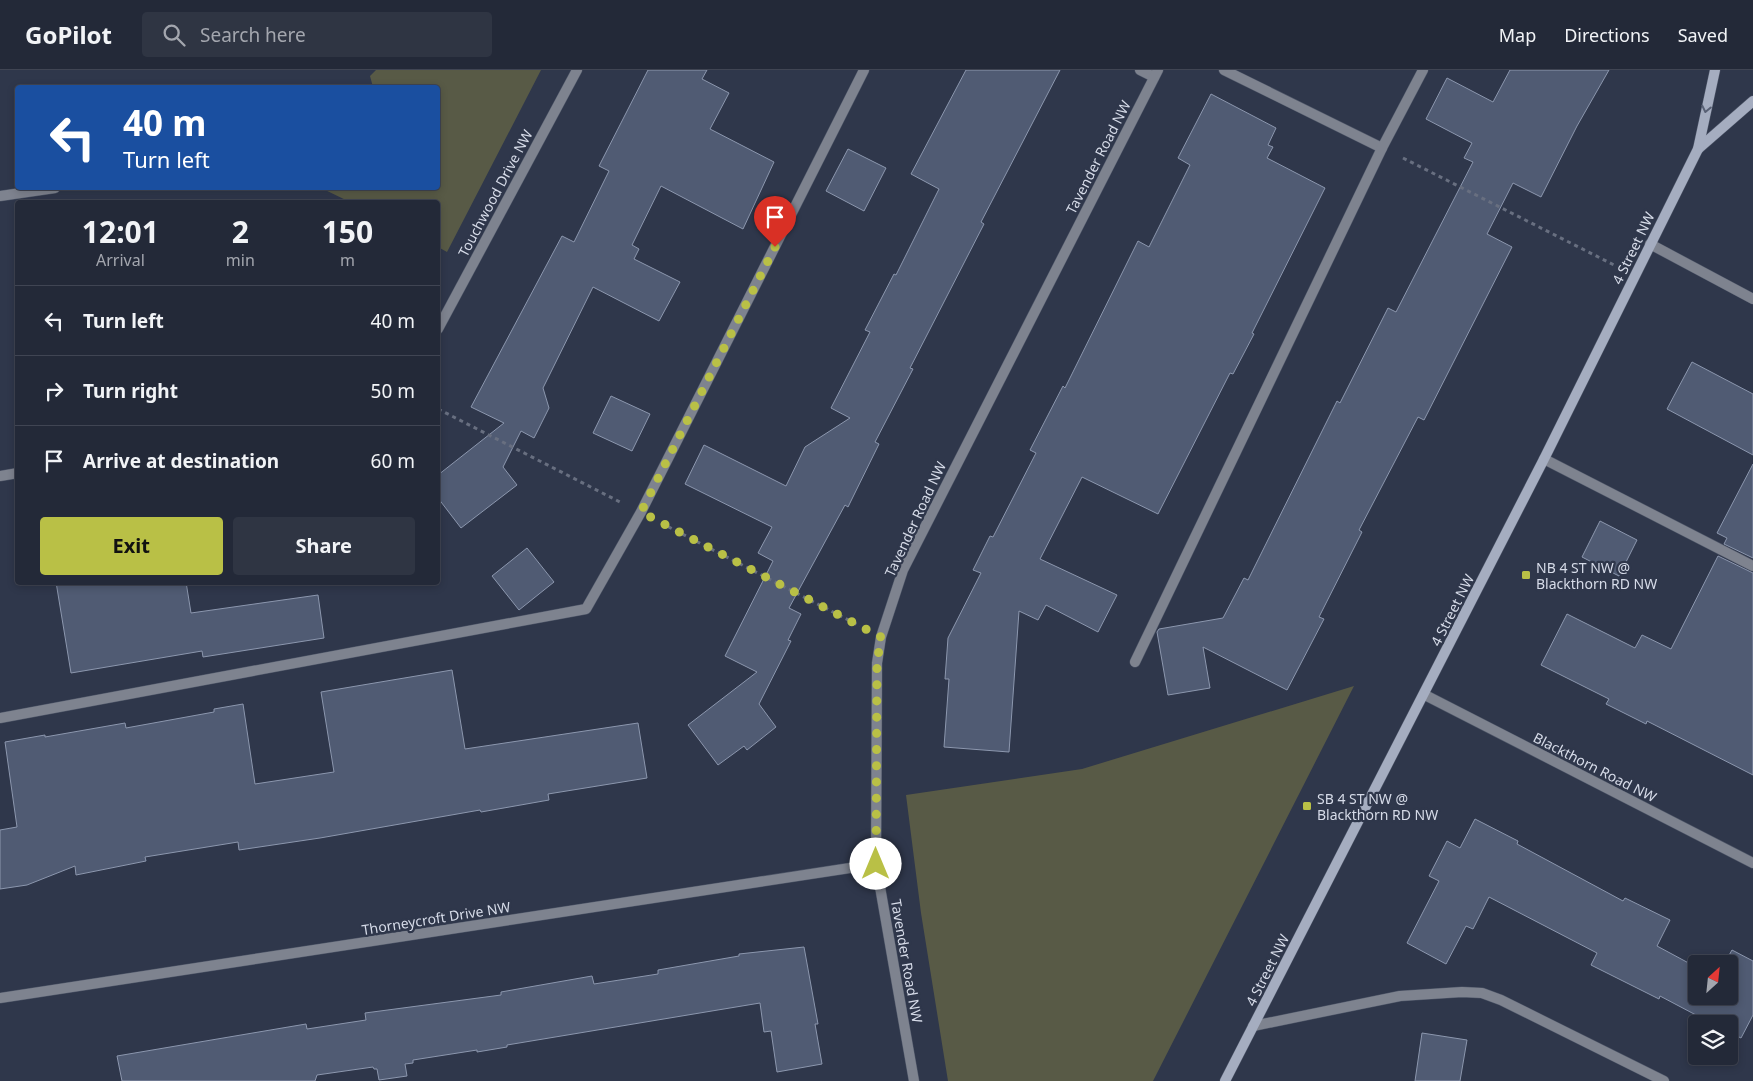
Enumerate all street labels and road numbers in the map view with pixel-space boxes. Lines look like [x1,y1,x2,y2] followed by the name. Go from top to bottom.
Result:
[1061,97,1135,217] street label: Tavender Road NW
[453,126,537,260] street label: Touchwood Drive NW
[1607,209,1659,287] street label: 4 Street NW
[880,458,950,580] street label: Tavender Road NW
[1426,571,1478,649] street label: 4 Street NW
[1530,728,1660,806] street label: Blackthorn Road NW
[360,897,512,939] street label: Thorneycroft Drive NW
[887,898,927,1024] street label: Tavender Road NW
[1241,931,1293,1009] street label: 4 Street NW

